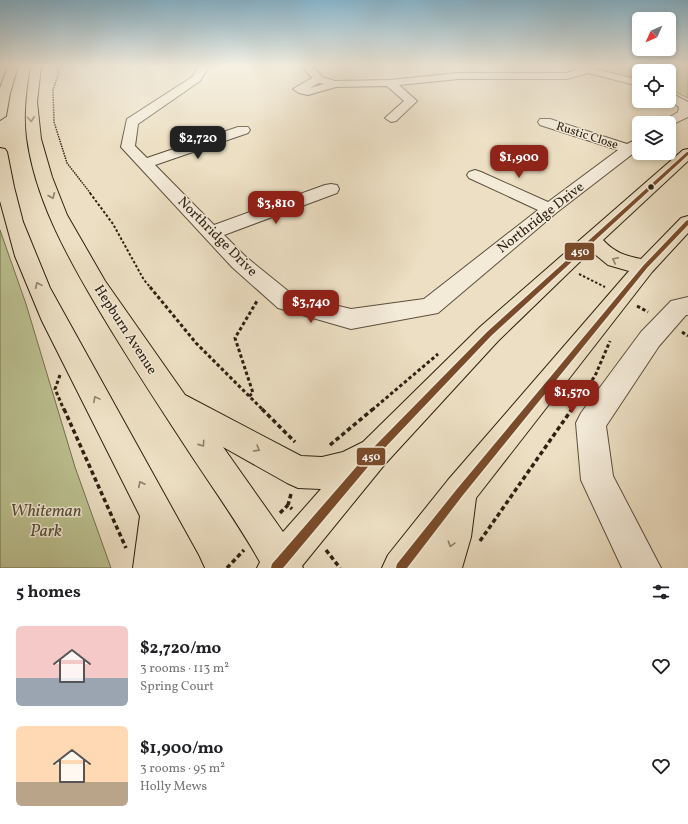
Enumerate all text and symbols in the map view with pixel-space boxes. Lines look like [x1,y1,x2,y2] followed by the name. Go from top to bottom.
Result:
[632,12,676,56] north arrow
[632,12,676,160] map controls
[632,64,676,108] button: locate
[26,116,35,122] one-way arrow
[632,116,676,160] button: layers
[554,118,620,154] street label: Rustic Close
[165,126,231,160] pin: $2,720
[179,130,217,148] text: $2,720
[486,145,552,179] pin: $1,900
[499,149,539,167] text: $1,900
[493,178,589,258] street label: Northridge Drive
[646,182,656,192] unlabelled marker
[243,191,309,225] pin: $3,810
[47,192,55,200] one-way arrow
[173,193,261,281] street label: Northridge Drive
[257,195,295,213] text: $3,810
[564,242,595,261] line badge: 450
[571,245,589,260] text: 450
[612,257,619,265] one-way arrow
[89,281,161,379] street label: Hepburn Avenue
[35,282,43,290] one-way arrow
[278,290,344,324] pin: $3,740
[292,294,330,312] text: $3,740
[539,380,605,414] pin: $1,570
[554,384,590,402] text: $1,570
[93,395,101,403] one-way arrow
[197,440,205,447] one-way arrow
[253,445,260,452] one-way arrow
[356,447,386,466] line badge: 450
[362,450,380,465] text: 450
[138,481,146,488] one-way arrow
[10,500,82,543] park label: Whiteman Park
[447,540,456,547] one-way arrow
[16,581,81,604] text: 5 homes
[650,581,672,603] icon: filters
[140,637,221,660] text: $2,720/mo
[48,642,96,690] icon: home
[650,655,672,677] icon: heart
[140,660,229,678] text: 3 rooms · 113 m²
[140,678,214,696] text: Spring Court
[140,737,223,760] text: $1,900/mo
[48,742,96,790] icon: home
[650,755,672,777] icon: heart
[140,760,225,778] text: 3 rooms · 95 m²
[140,778,207,796] text: Holly Mews

